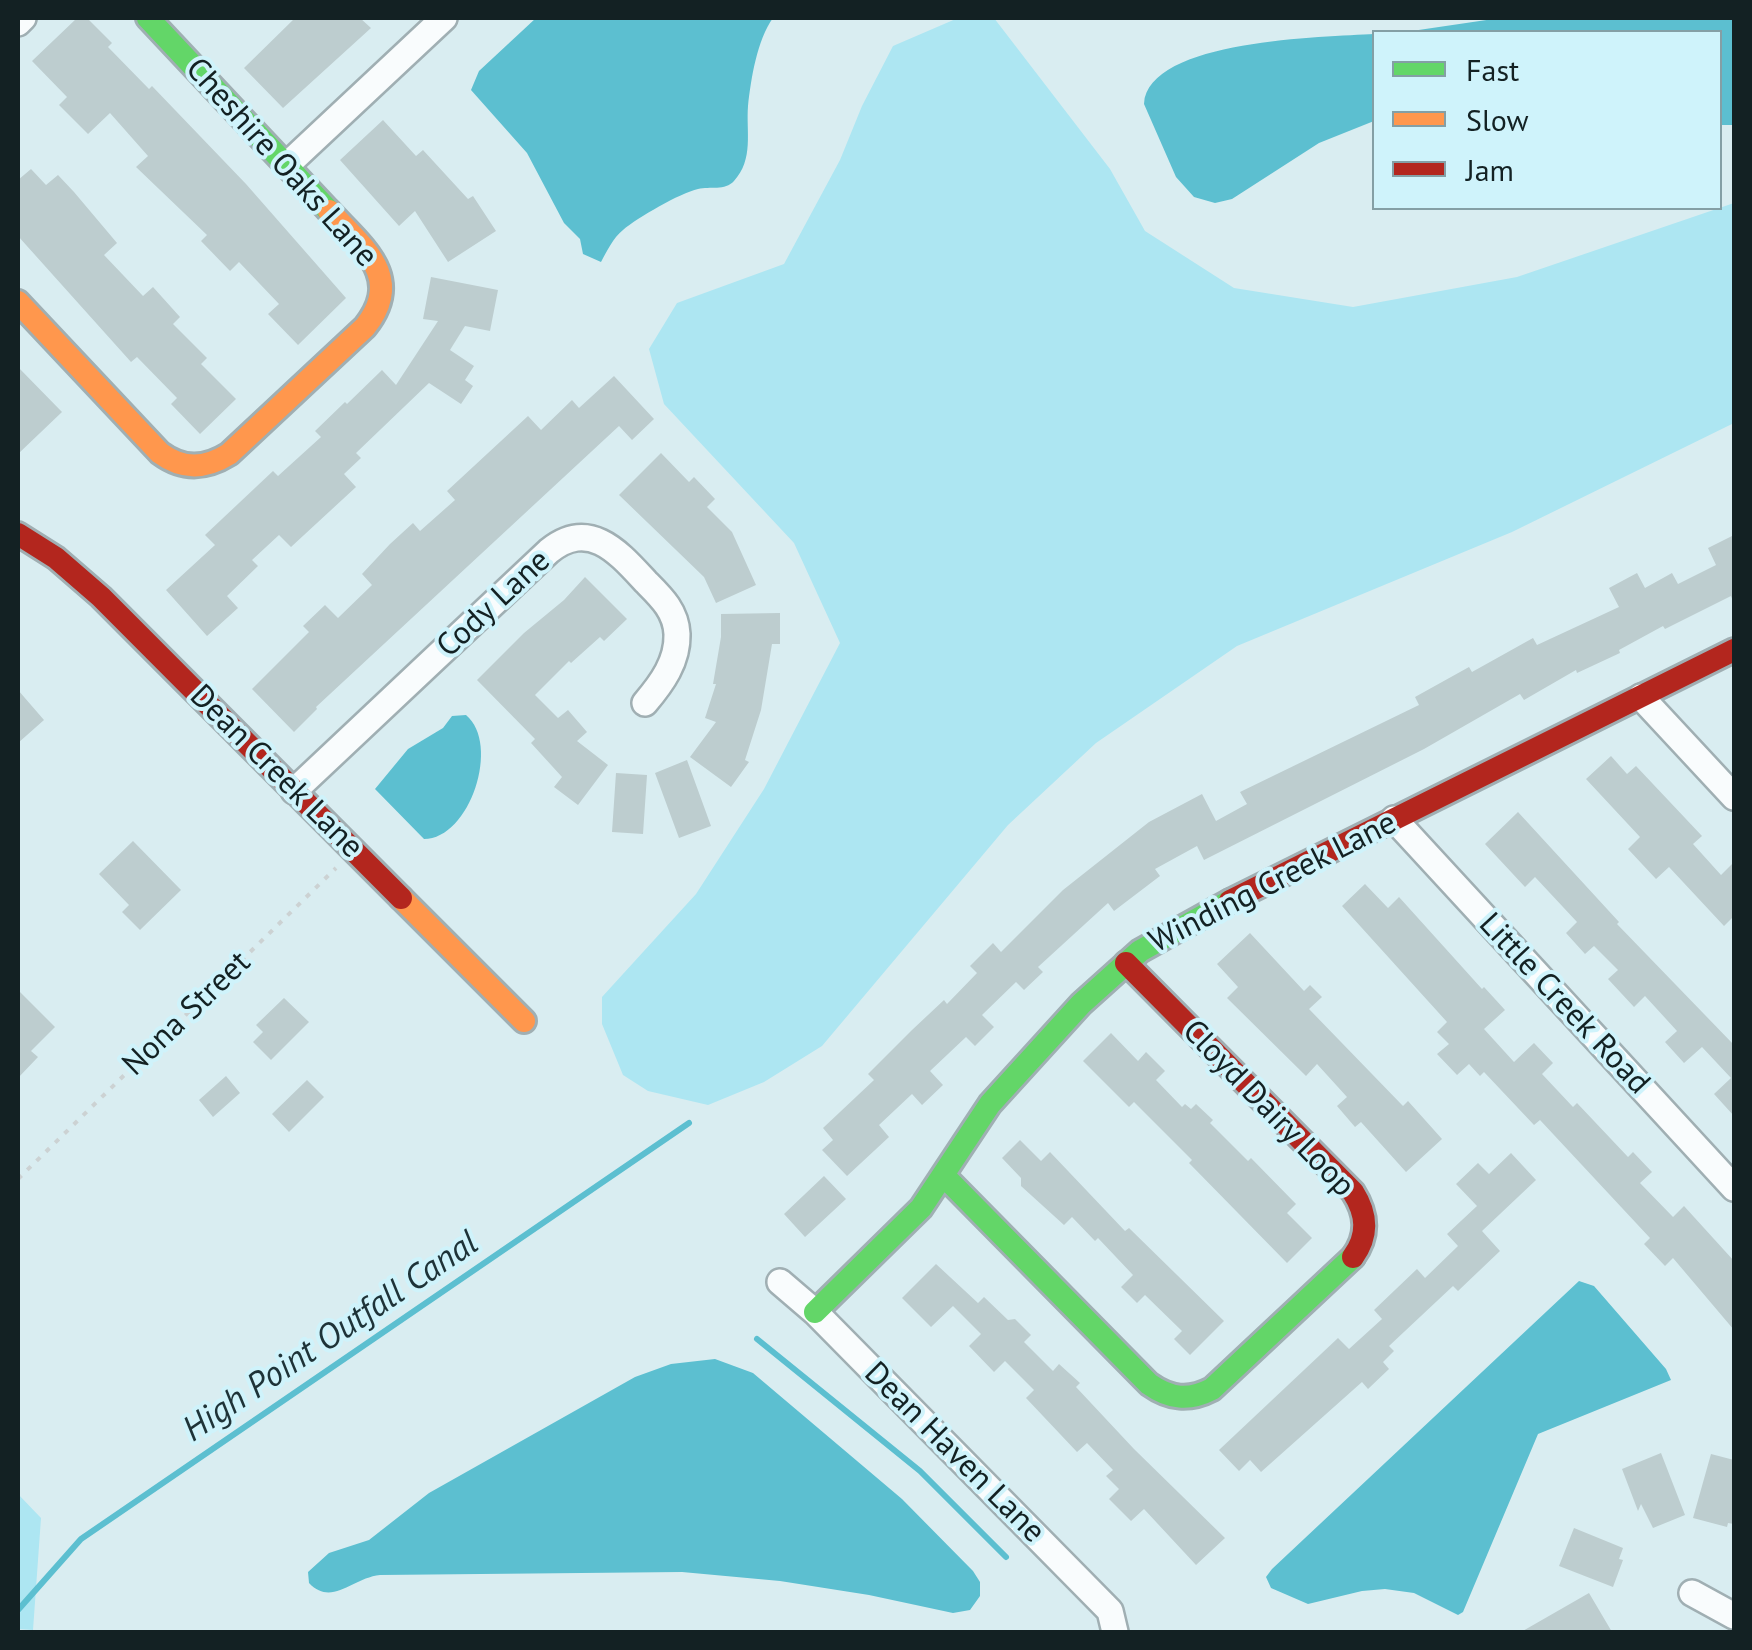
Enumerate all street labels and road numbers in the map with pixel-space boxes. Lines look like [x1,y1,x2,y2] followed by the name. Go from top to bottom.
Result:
[177,51,385,275] street label: Cheshire Oaks Lane
[430,542,558,666] street label: Cody Lane
[181,677,371,867] street label: Dean Creek Lane
[1143,804,1403,962] street label: Winding Creek Lane
[1470,906,1658,1102] street label: Little Creek Road
[115,944,259,1084] street label: Nona Street
[1174,1013,1362,1205] street label: Cloyd Dairy Loop
[856,1355,1052,1551] street label: Dean Haven Lane

